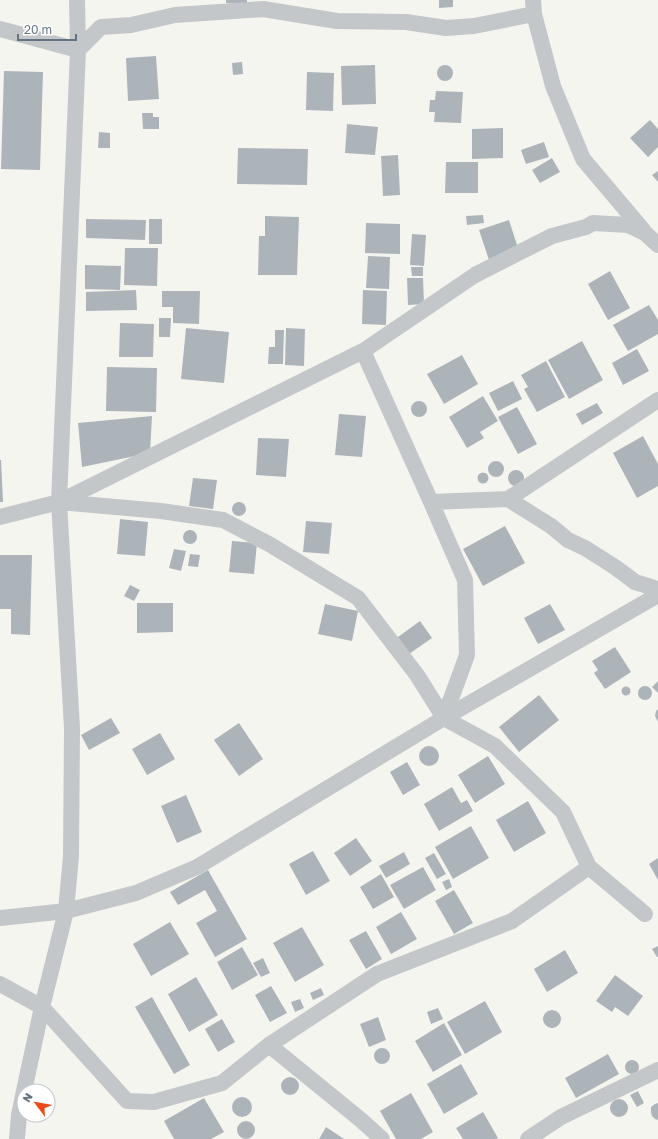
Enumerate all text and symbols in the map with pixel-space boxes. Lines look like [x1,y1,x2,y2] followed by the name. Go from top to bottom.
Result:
[18,16,76,42] scale bar
[24,22,52,37] text: 20 m
[16,1083,56,1123] north arrow
[19,1090,35,1104] text: N

